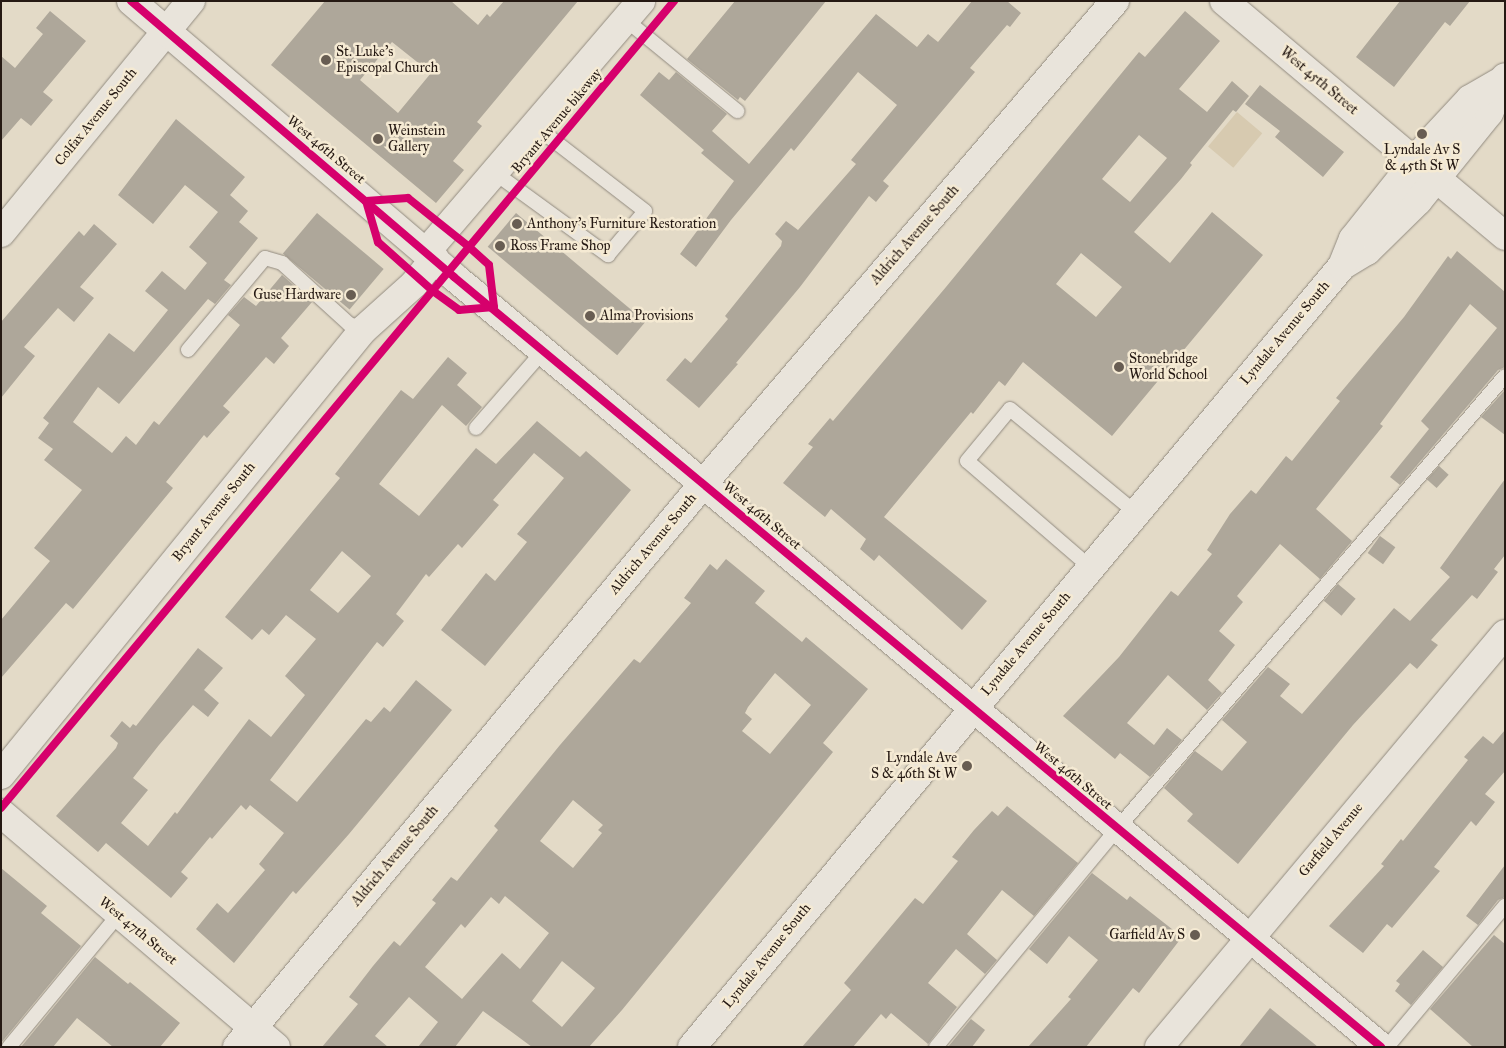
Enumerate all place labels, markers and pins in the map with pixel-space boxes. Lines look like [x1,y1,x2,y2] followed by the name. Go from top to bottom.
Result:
[336,44,438,76] place label: St. Luke's Episcopal Church
[320,54,332,66] marker: St. Luke's Episcopal Church
[388,123,445,156] place label: Weinstein Gallery
[1416,128,1428,140] marker: Lyndale Av S & 45th St W
[372,133,384,145] marker: Weinstein Gallery
[1384,142,1460,174] place label: Lyndale Av S & 45th St W
[527,216,716,232] place label: Anthony's Furniture Restoration
[511,218,523,230] marker: Anthony's Furniture Restoration
[510,238,611,254] place label: Ross Frame Shop
[494,240,506,252] marker: Ross Frame Shop
[253,287,341,303] place label: Guse Hardware
[345,289,357,301] marker: Guse Hardware
[600,308,693,324] place label: Alma Provisions
[584,310,596,322] marker: Alma Provisions
[1129,351,1208,384] place label: Stonebridge World School
[1113,361,1125,373] marker: Stonebridge World School
[871,750,957,782] place label: Lyndale Ave S & 46th St W
[961,760,973,772] marker: Lyndale Ave S & 46th St W
[1109,927,1185,943] place label: Garfield Av S
[1189,929,1201,941] marker: Garfield Av S

